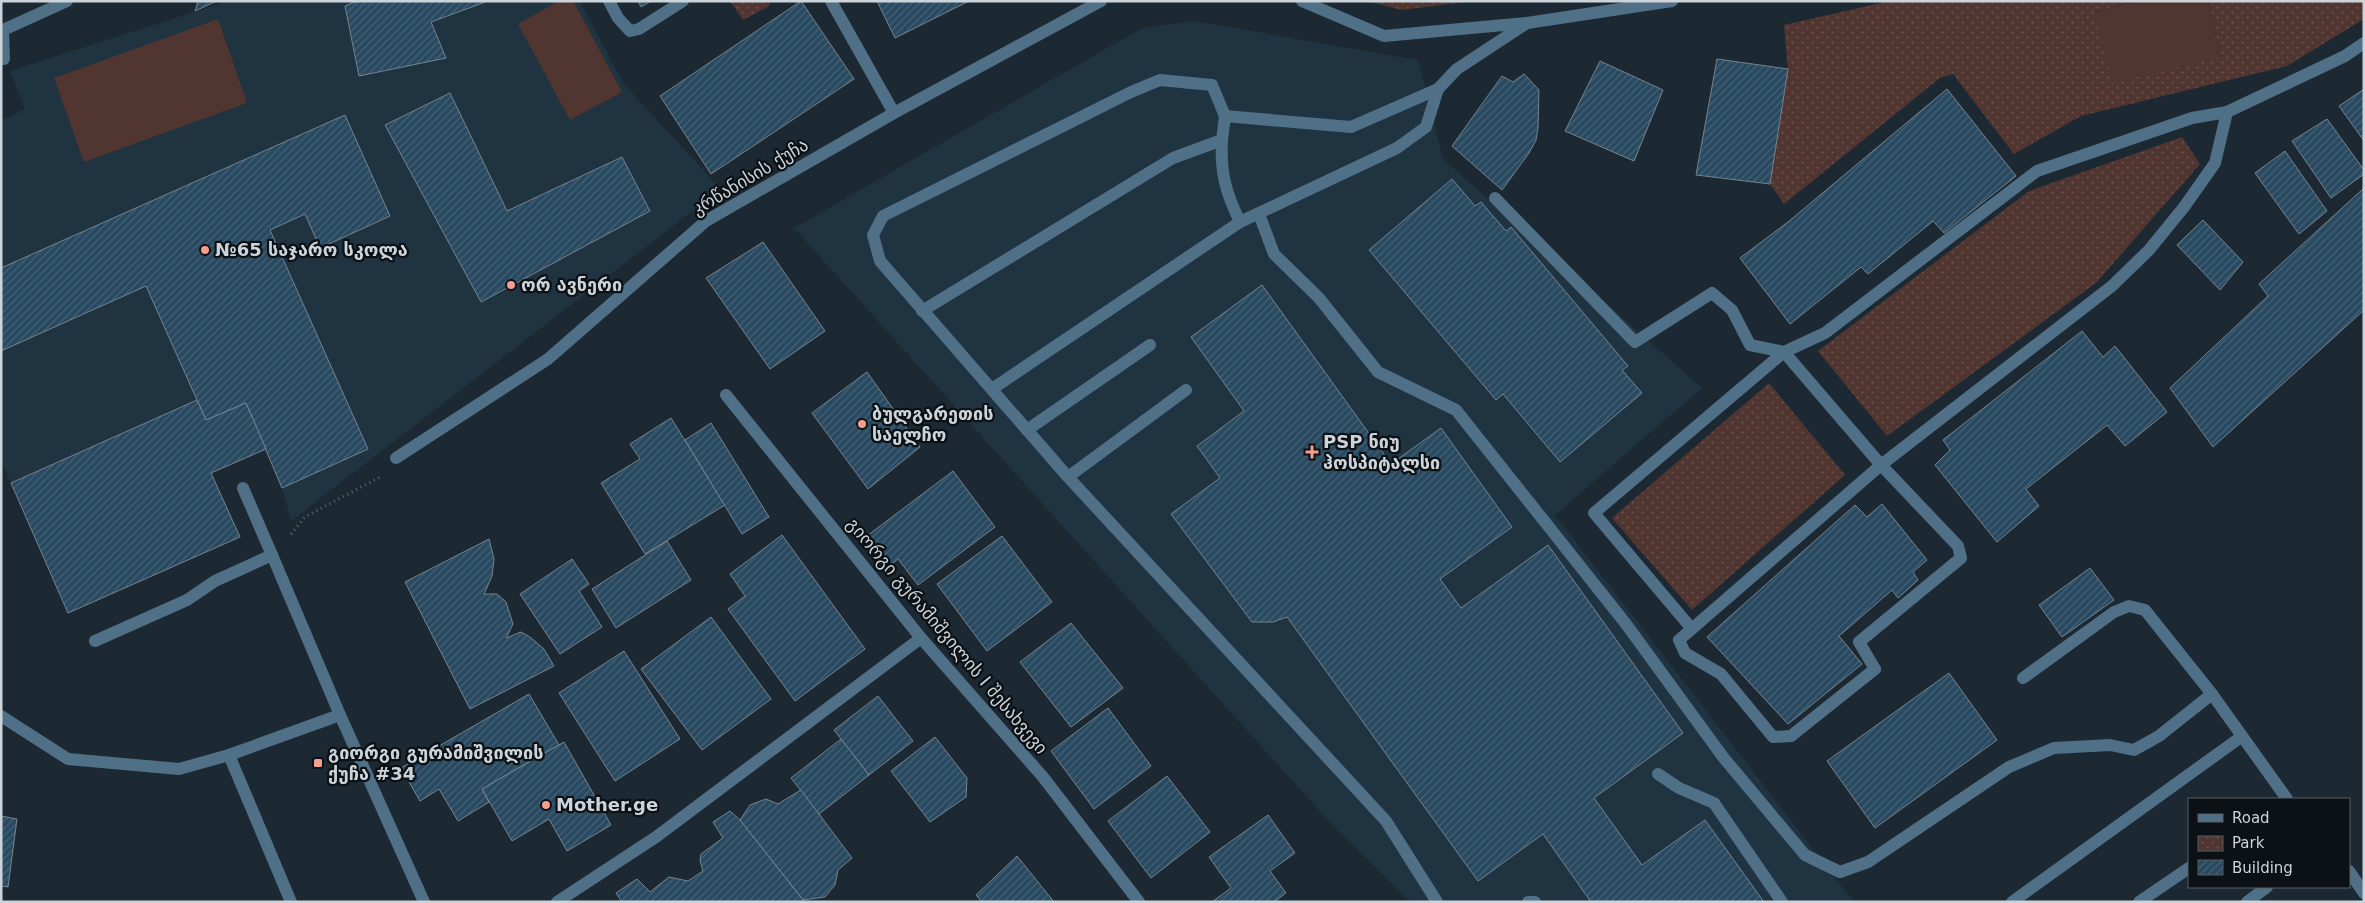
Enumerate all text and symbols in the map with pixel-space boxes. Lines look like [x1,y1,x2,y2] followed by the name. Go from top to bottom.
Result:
[688,134,812,219] street label: კრწანისის ქუჩა
[215,239,408,260] place label: №65 საჯარო სკოლა
[199,244,211,256] marker: №65 საჯარო სკოლა
[521,274,622,295] place label: ორ ავნერი
[505,279,517,291] marker: ორ ავნერი
[872,403,993,445] place label: ბულგარეთის საელჩო
[856,418,868,430] marker: ბულგარეთის საელჩო
[1323,431,1440,473] place label: PSP ნიუ ჰოსპიტალსი
[1305,445,1319,459] marker: PSP ნიუ ჰოსპიტალსი
[842,513,1052,758] street label: გიორგი გურამიშვილის I შესახვევი
[328,742,543,784] place label: გიორგი გურამიშვილის ქუჩა #34
[312,757,324,769] marker: გიორგი გურამიშვილის ქუჩა #34
[556,794,658,815] place label: Mother.ge
[2188,798,2350,888] legend
[540,799,552,811] marker: Mother.ge
[2232,809,2270,827] text: Road
[2232,834,2265,852] text: Park
[2232,859,2293,877] text: Building

